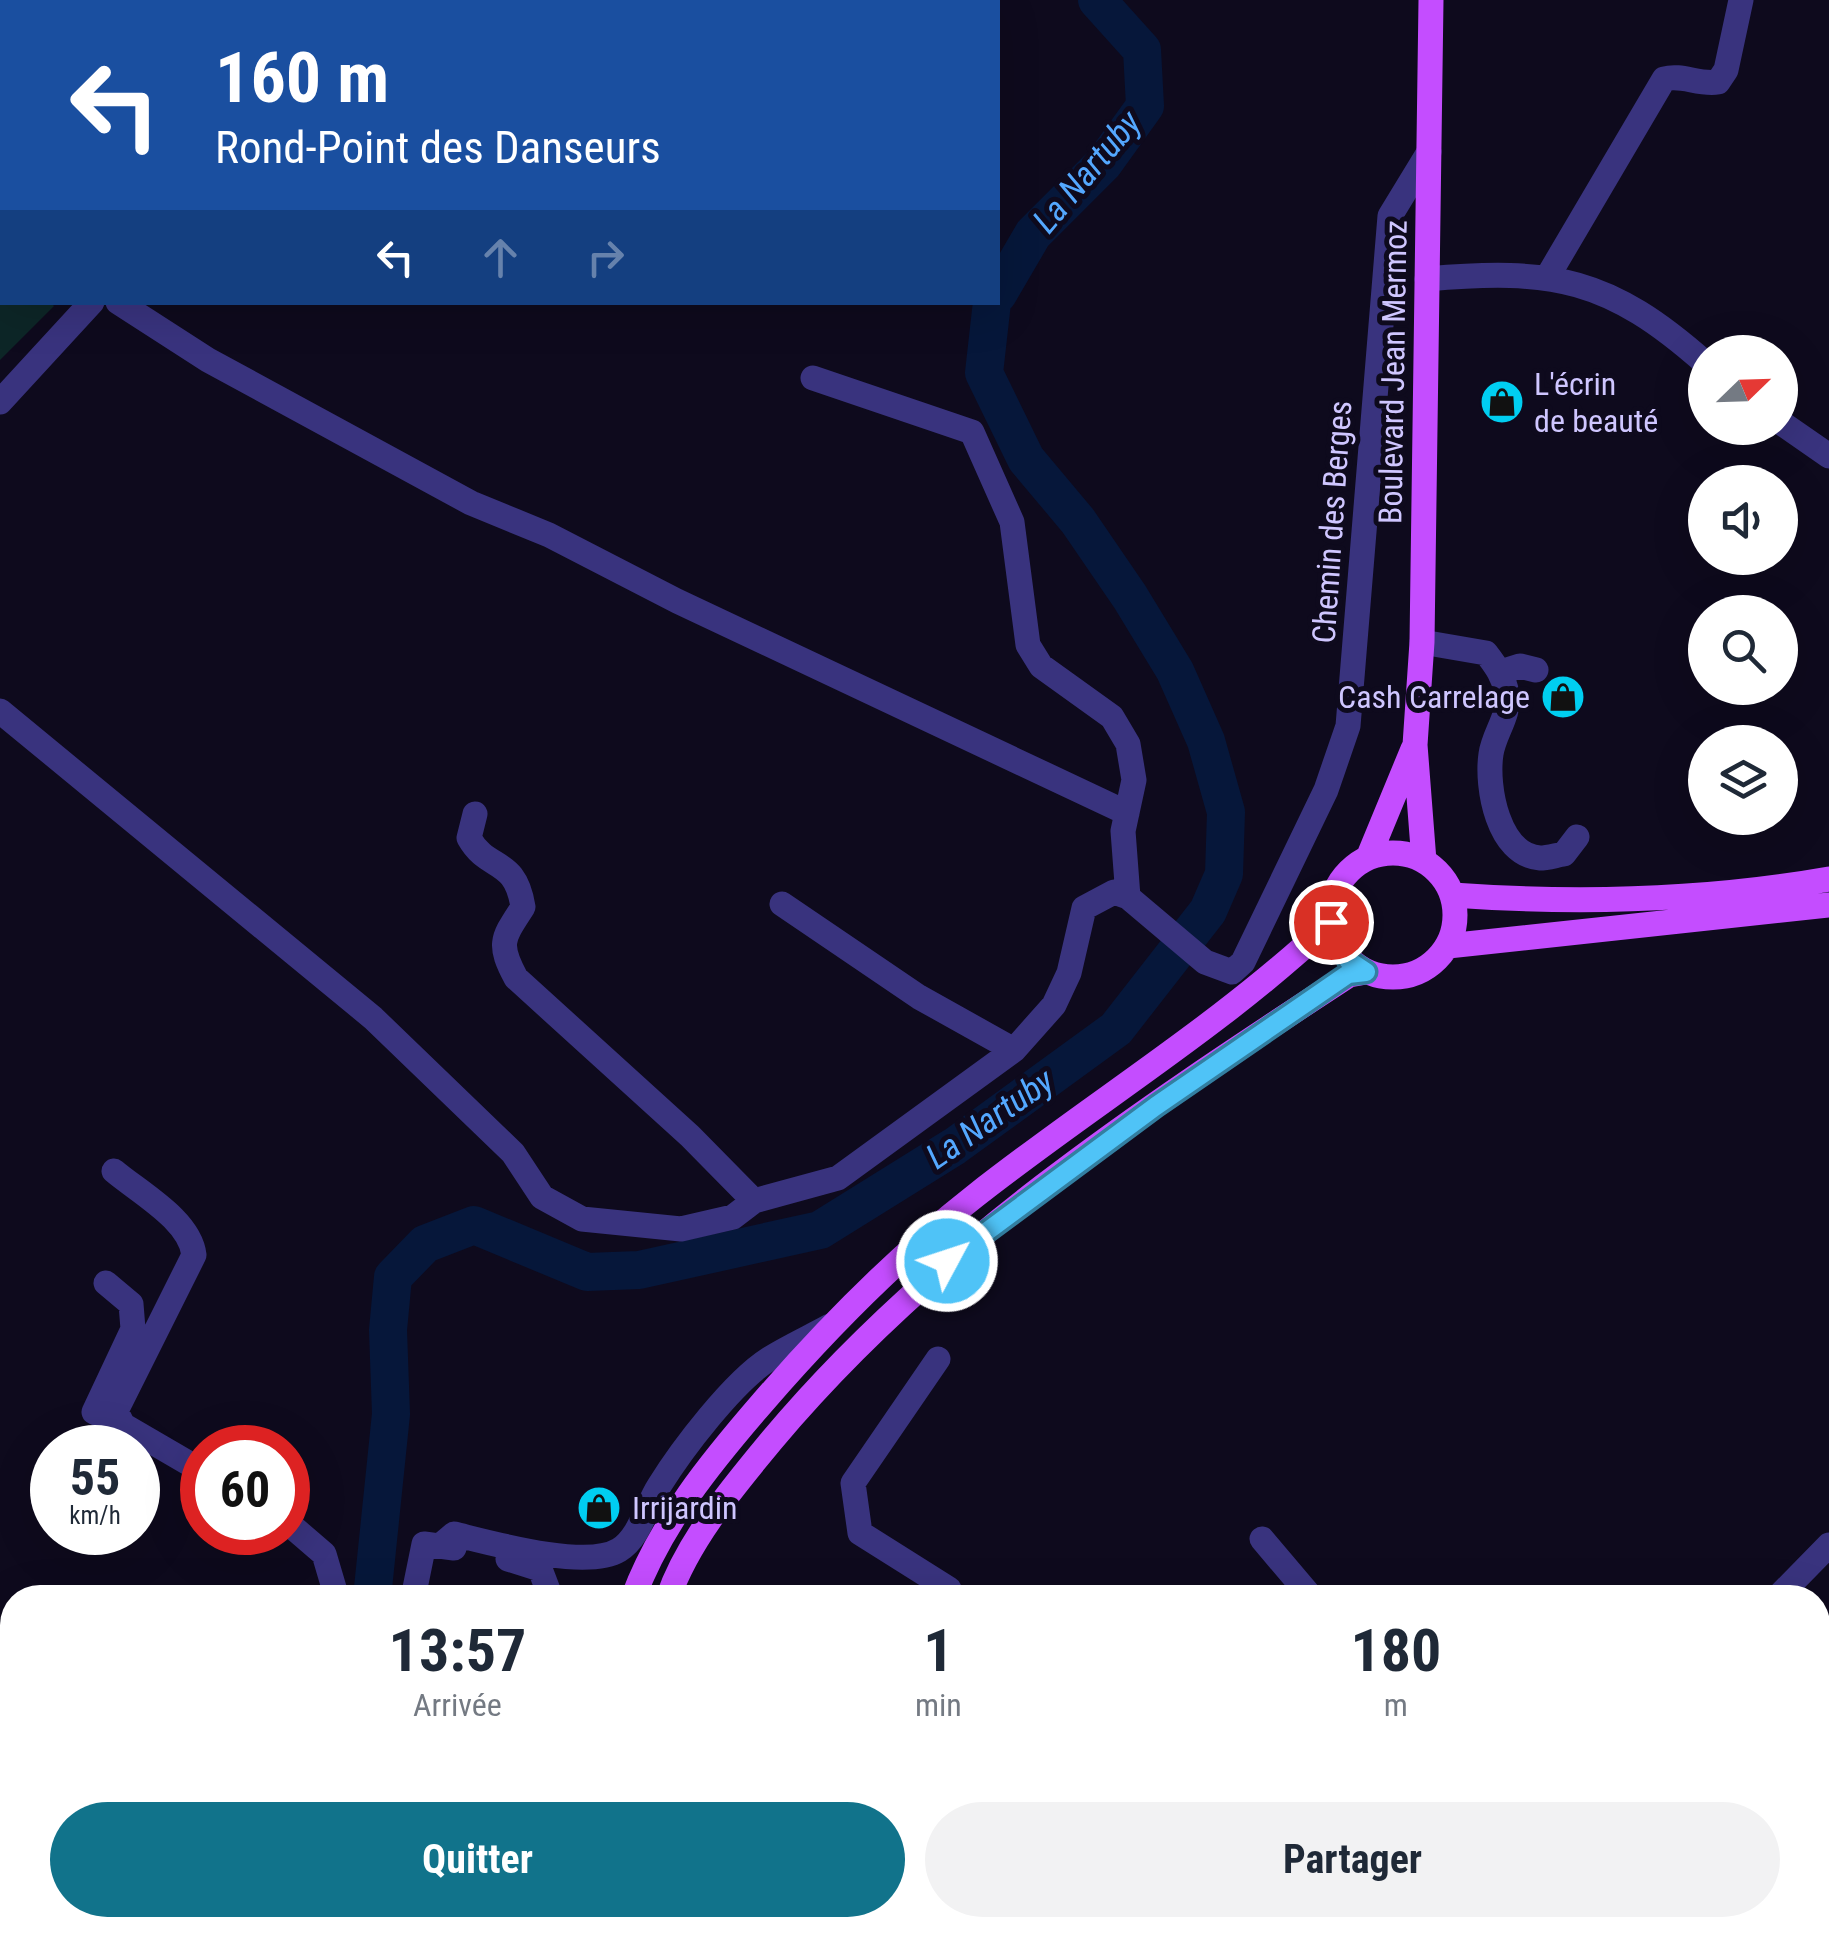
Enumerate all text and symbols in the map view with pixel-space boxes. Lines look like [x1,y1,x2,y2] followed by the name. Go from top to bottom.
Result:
[215,37,389,119] text: 160 m
[50,40,180,170] icon: left
[1024,102,1150,241] water label: La Nartuby
[215,121,661,174] text: Rond-Point des Danseurs
[1371,220,1415,524] street label: Boulevard Jean Mermoz
[368,230,423,285] icon: left
[473,230,528,285] icon: ahead
[578,230,633,285] icon: right
[1688,335,1798,445] north arrow
[1688,335,1798,835] map controls
[1534,365,1658,440] place label: L'écrin de beauté
[1479,379,1525,425] shop icon: L'écrin de beauté
[1305,399,1359,645] street label: Chemin des Berges
[1688,465,1798,575] button: sound
[1688,595,1798,705] button: search
[1540,674,1586,720] shop icon: Cash Carrelage
[1338,678,1530,716] place label: Cash Carrelage
[1688,725,1798,835] button: layers
[1289,880,1374,965] pin
[1304,895,1359,950] icon: arrive
[918,1060,1062,1178] water label: La Nartuby
[895,1209,999,1313] position arrow
[180,1425,310,1555] speed limit sign: 60
[70,1449,120,1507] text: 55
[576,1485,622,1531] shop icon: Irrijardin
[632,1489,738,1527] place label: Irrijardin
[69,1501,121,1530] text: km/h
[389,1615,526,1686] text: 13:57
[923,1615,954,1686] text: 1
[1350,1615,1441,1686] text: 180
[413,1686,502,1724] text: Arrivée
[915,1686,962,1724] text: min
[1384,1686,1408,1724] text: m
[50,1802,905,1917] button: Quitter
[925,1802,1780,1917] button: Partager

